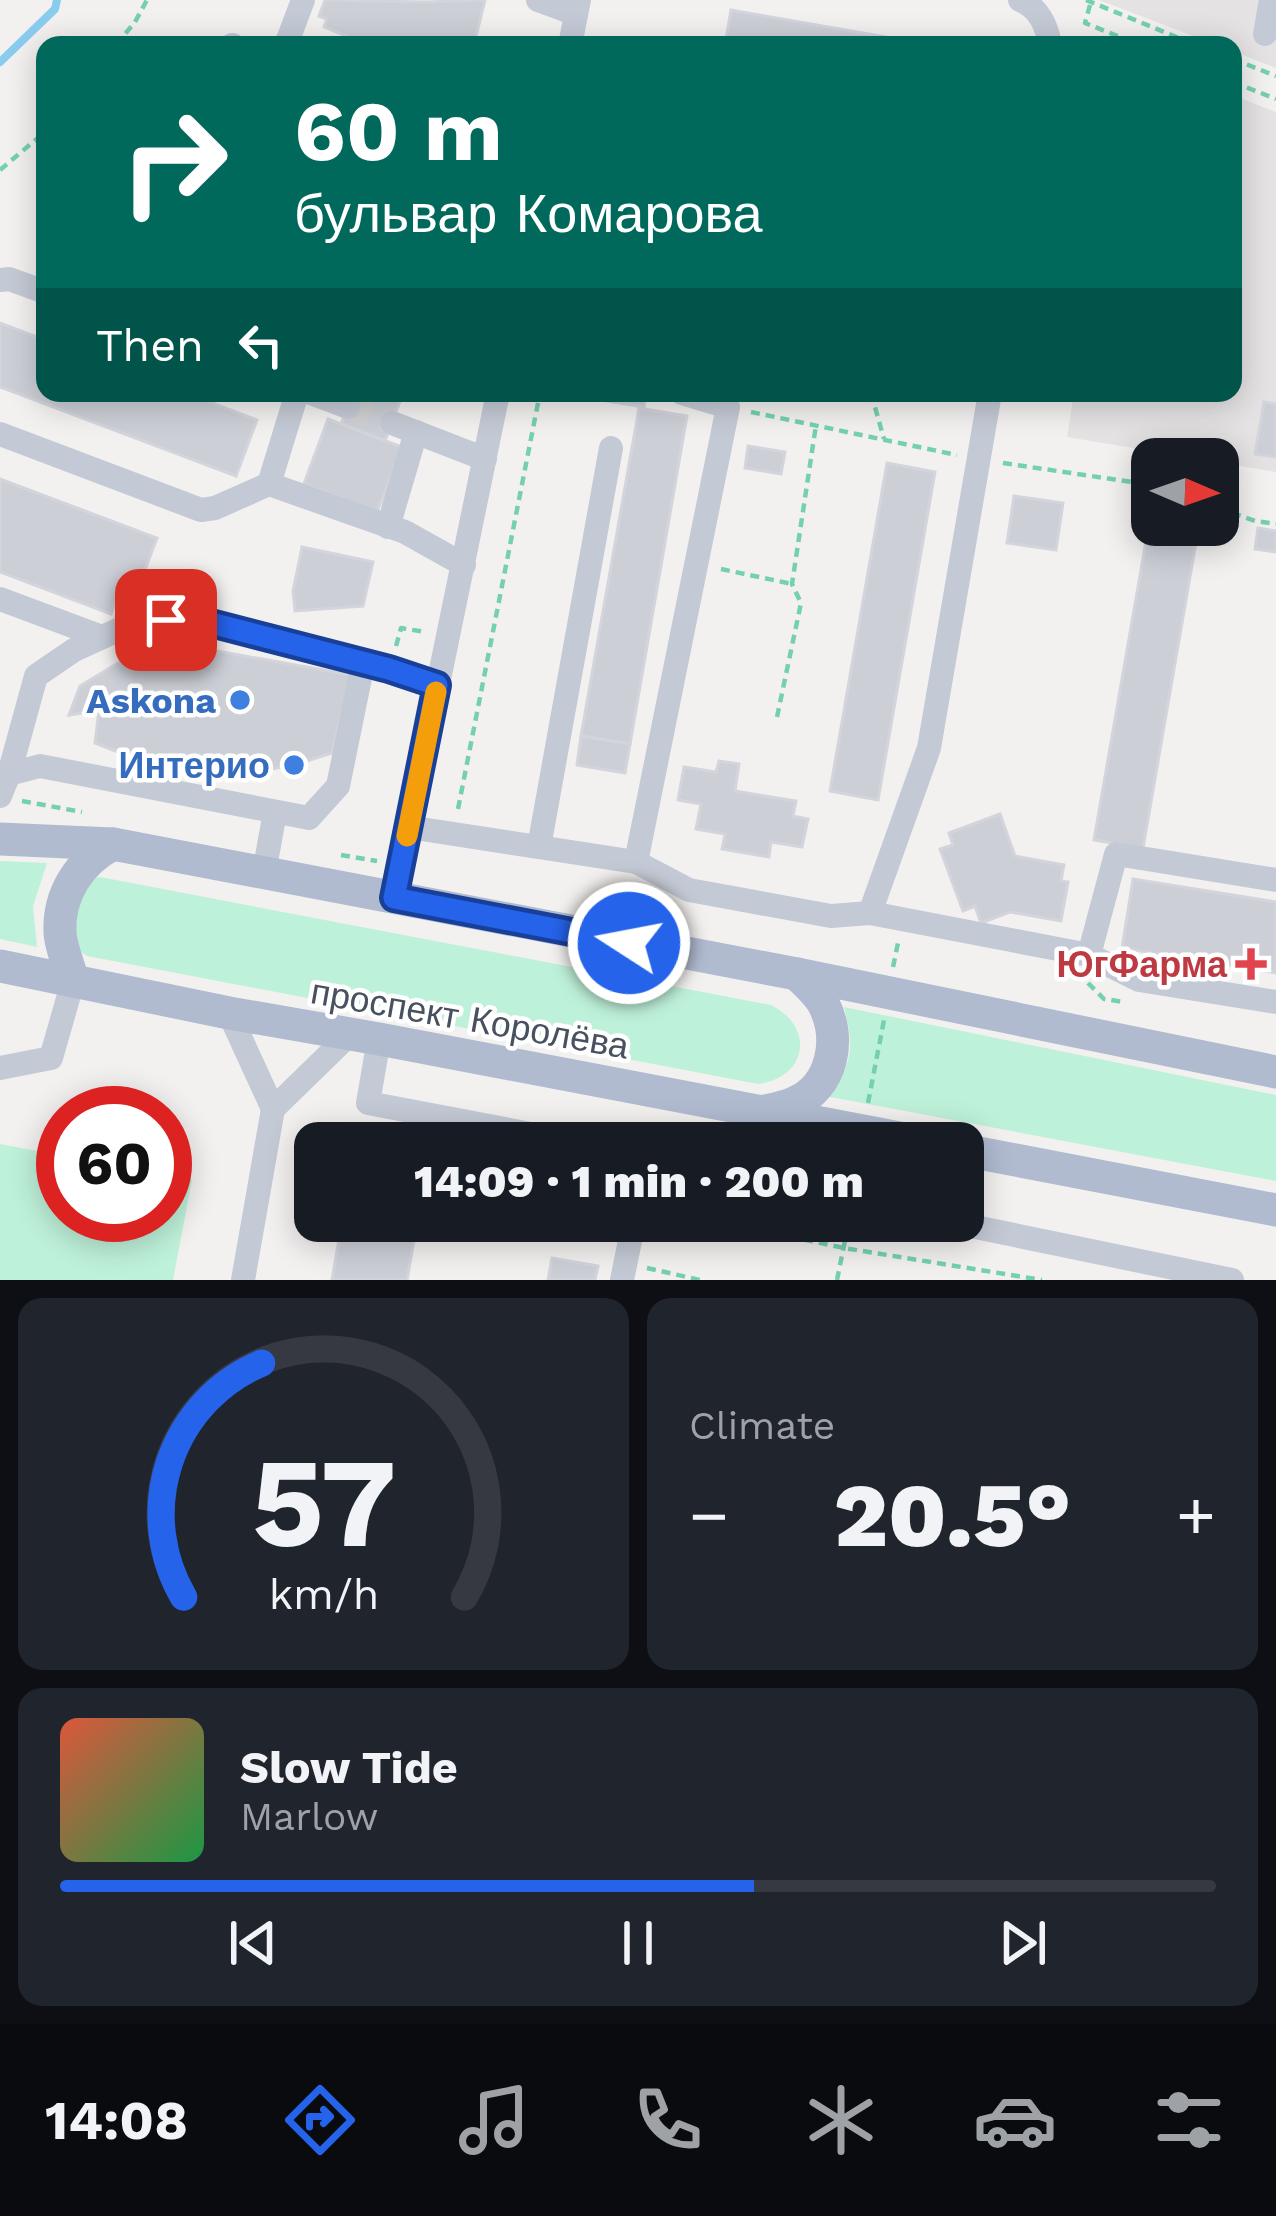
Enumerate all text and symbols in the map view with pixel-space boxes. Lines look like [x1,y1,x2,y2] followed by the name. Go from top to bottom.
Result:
[294,82,503,180] text: 60 m
[96,84,252,240] icon: right
[294,182,763,245] text: бульвар Комарова
[228,312,294,378] icon: left
[96,319,204,372] text: Then
[1131,438,1239,546] north arrow
[1131,438,1239,546] map controls
[115,569,217,671] pin
[133,587,199,653] icon: arrive
[86,680,216,722] place label: Askona
[227,687,253,713] marker: Askona
[119,745,270,787] place label: Интерио
[281,752,307,778] marker: Интерио
[566,880,692,1006] position arrow
[1056,944,1228,986] place label: ЮгФарма
[1238,951,1264,977] marker: ЮгФарма
[308,970,633,1068] street label: проспект Королёва
[36,1086,192,1242] speed limit sign: 60
[414,1155,864,1208] text: 14:09 · 1 min · 200 m
[689,1403,835,1448] text: Climate
[251,1430,396,1576] text: 57
[834,1462,1071,1568] text: 20.5°
[689,1477,729,1554] text: −
[1176,1477,1216,1554] text: +
[268,1569,379,1619] text: km/h
[240,1741,458,1794] text: Slow Tide
[240,1794,378,1839] text: Marlow
[220,1910,286,1976] icon: previous
[605,1910,671,1976] icon: pause
[990,1910,1056,1976] icon: next
[278,2078,362,2162] icon: directions
[452,2078,536,2162] icon: music
[626,2078,710,2162] icon: phone
[799,2078,883,2162] icon: climate
[973,2078,1057,2162] icon: car
[1147,2078,1231,2162] icon: filters
[45,2089,188,2152] text: 14:08

